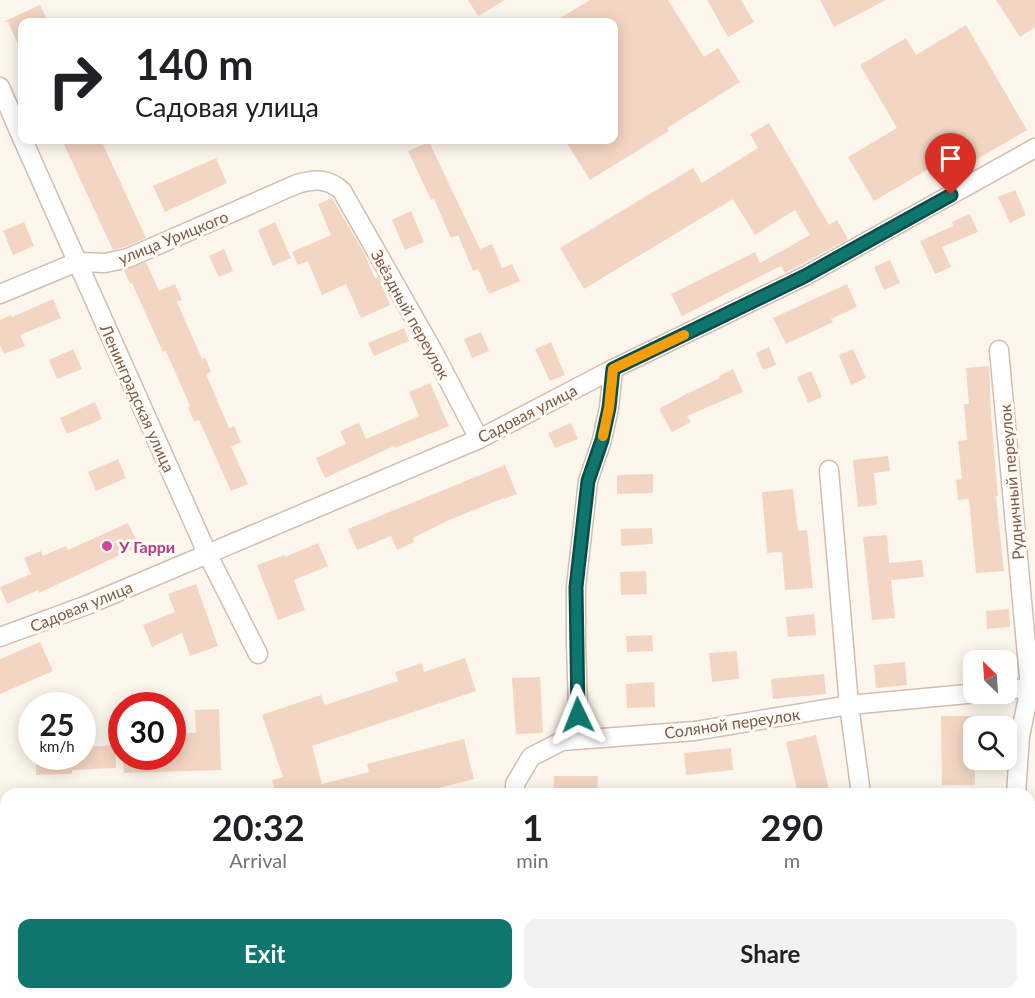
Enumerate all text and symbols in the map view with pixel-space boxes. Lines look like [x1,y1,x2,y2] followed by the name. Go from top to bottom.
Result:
[135,39,253,89] text: 140 m
[36,42,114,120] icon: right
[135,90,319,123] text: Садовая улица
[925,133,976,195] pin
[934,142,967,175] icon: arrive
[115,206,231,268] street label: улица Урицкого
[368,246,455,383] street label: Звёздный переулок
[96,320,179,475] street label: Ленинградская улица
[474,380,580,446] street label: Садовая улица
[995,403,1027,561] street label: Рудничный переулок
[118,537,175,556] place label: У Гарри
[100,539,114,553] marker: У Гарри
[27,577,135,635] street label: Садовая улица
[963,650,1017,704] north arrow
[963,650,1017,770] map controls
[546,683,610,747] position arrow
[108,692,186,770] speed limit sign: 30
[663,704,802,742] street label: Соляной переулок
[40,706,74,742] text: 25
[963,716,1017,770] button: search
[39,737,75,755] text: km/h
[212,805,305,849] text: 20:32
[522,805,543,849] text: 1
[761,805,823,849] text: 290
[229,848,287,872] text: Arrival
[516,848,549,872] text: min
[784,848,800,872] text: m
[18,919,512,988] button: Exit
[524,919,1017,988] button: Share

